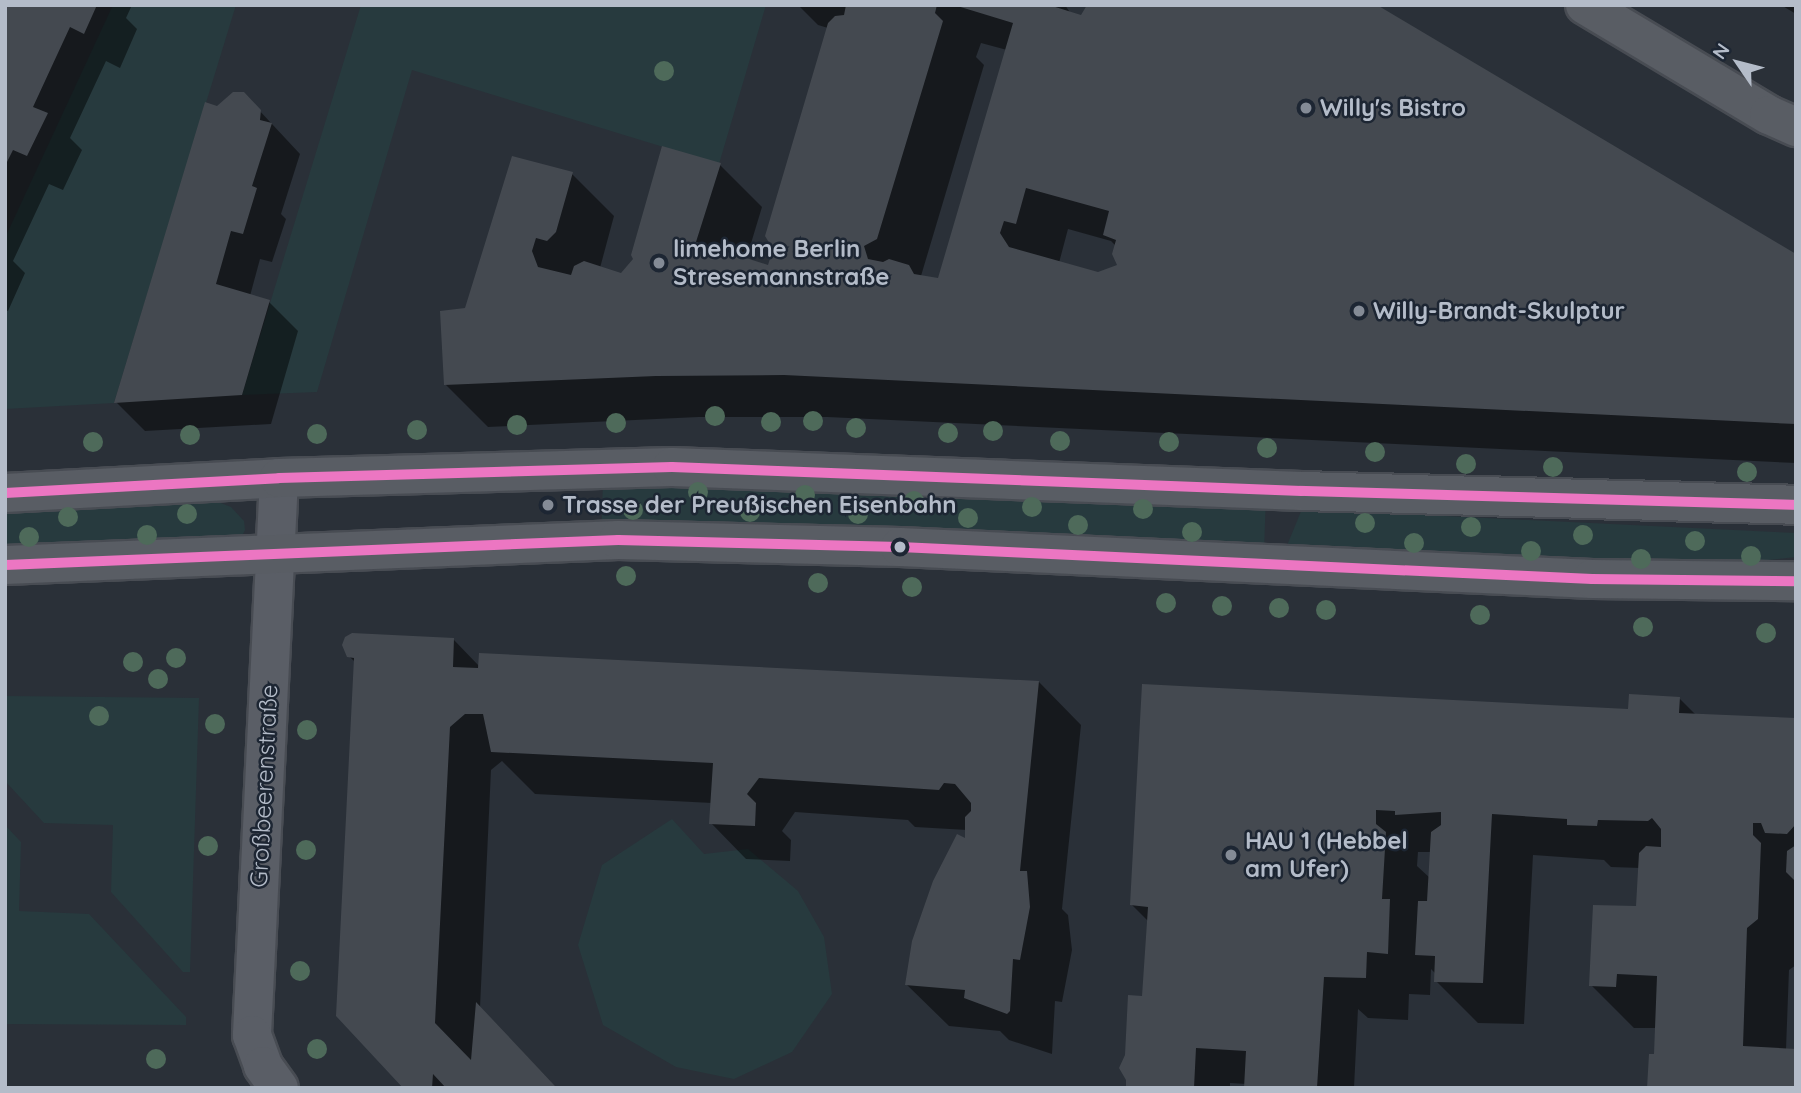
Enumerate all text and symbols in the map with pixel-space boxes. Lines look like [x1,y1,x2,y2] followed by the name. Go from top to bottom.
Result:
[1703,28,1773,98] north arrow
[1707,38,1735,64] text: N
[1320,94,1466,122] place label: Willy's Bistro
[1298,100,1314,116] marker: Willy's Bistro
[673,235,889,291] place label: limehome Berlin Stresemannstraße
[651,255,667,271] marker: limehome Berlin Stresemannstraße
[1373,297,1625,325] place label: Willy-Brandt-Skulptur
[1351,303,1367,319] marker: Willy-Brandt-Skulptur
[562,491,957,519] place label: Trasse der Preußischen Eisenbahn
[540,497,556,513] marker: Trasse der Preußischen Eisenbahn
[893,540,907,554] unlabelled marker
[244,684,284,888] street label: Großbeerenstraße
[1245,827,1408,883] place label: HAU 1 (Hebbel am Ufer)
[1223,847,1239,863] marker: HAU 1 (Hebbel am Ufer)

